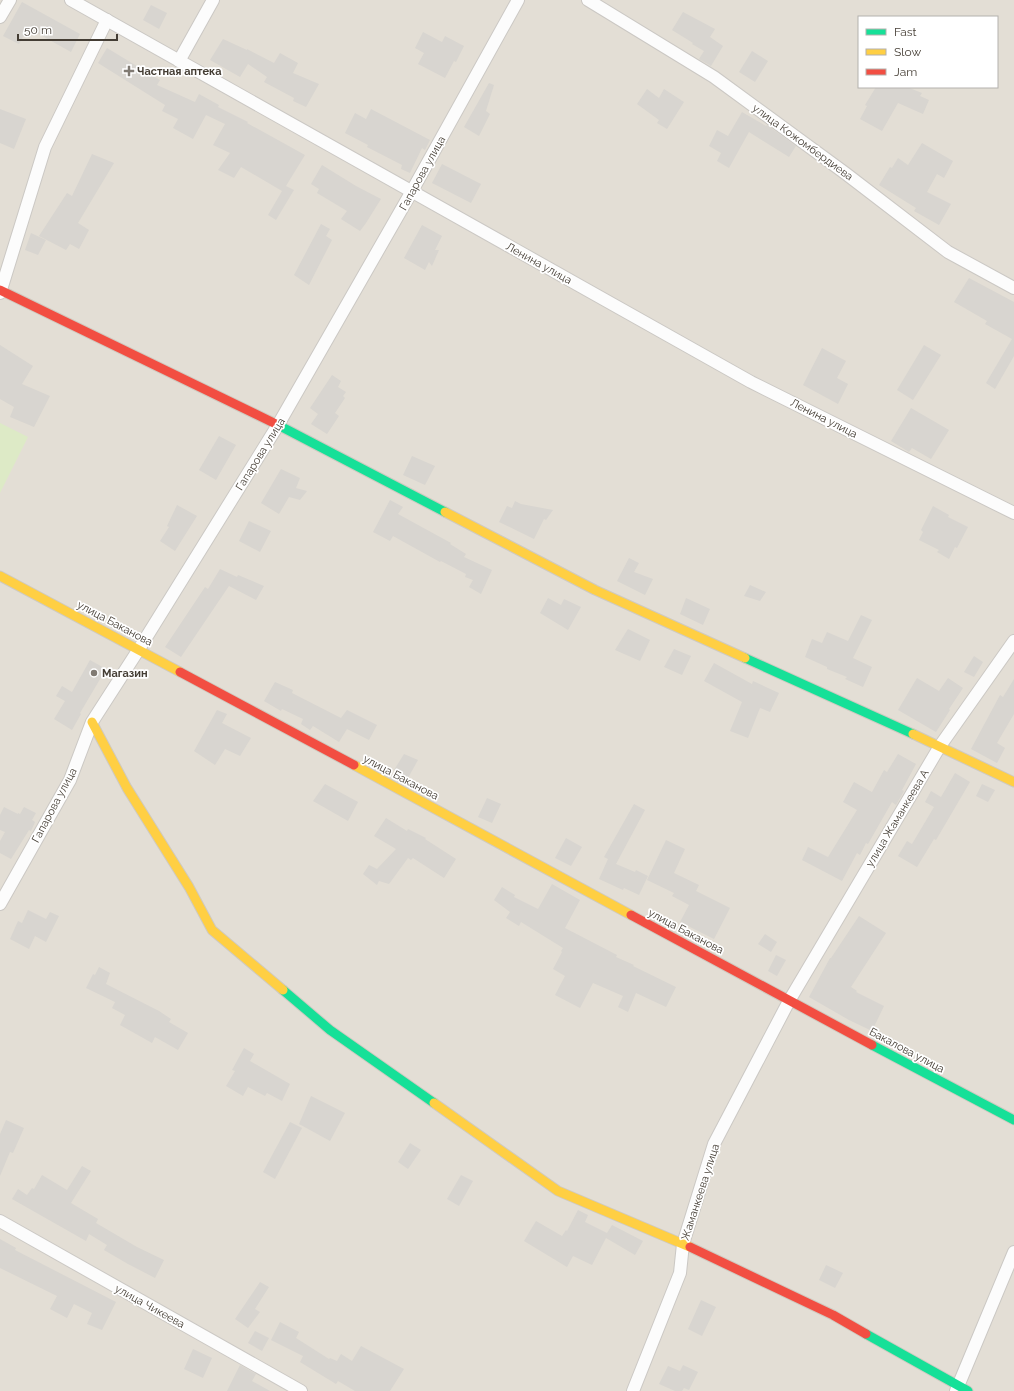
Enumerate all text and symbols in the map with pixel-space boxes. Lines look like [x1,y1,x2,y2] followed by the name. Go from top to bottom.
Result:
[18,16,117,42] scale bar
[858,16,998,88] legend
[24,23,52,37] text: 50 m
[894,25,917,39] text: Fast
[894,45,921,59] text: Slow
[137,65,222,78] place label: Частная аптека
[894,65,917,79] text: Jam
[124,66,134,76] marker: Частная аптека
[750,102,856,183] street label: улица Кожомбердиева
[397,134,448,213] street label: Гапарова улица
[503,240,574,287] street label: Ленина улица
[788,396,859,441] street label: Ленина улица
[233,416,288,493] street label: Гапарова улица
[75,598,155,649] street label: улица Баканова
[102,667,148,680] place label: Магазин
[89,668,99,678] marker: Магазин
[361,752,441,803] street label: улица Баканова
[29,766,80,845] street label: Гапарова улица
[863,767,932,869] street label: улица Жаманкеева А
[646,906,726,957] street label: улица Баканова
[867,1025,947,1076] street label: Бакалова улица
[679,1142,722,1242] street label: Жаманкеева улица
[113,1282,187,1331] street label: улица Чикеева

